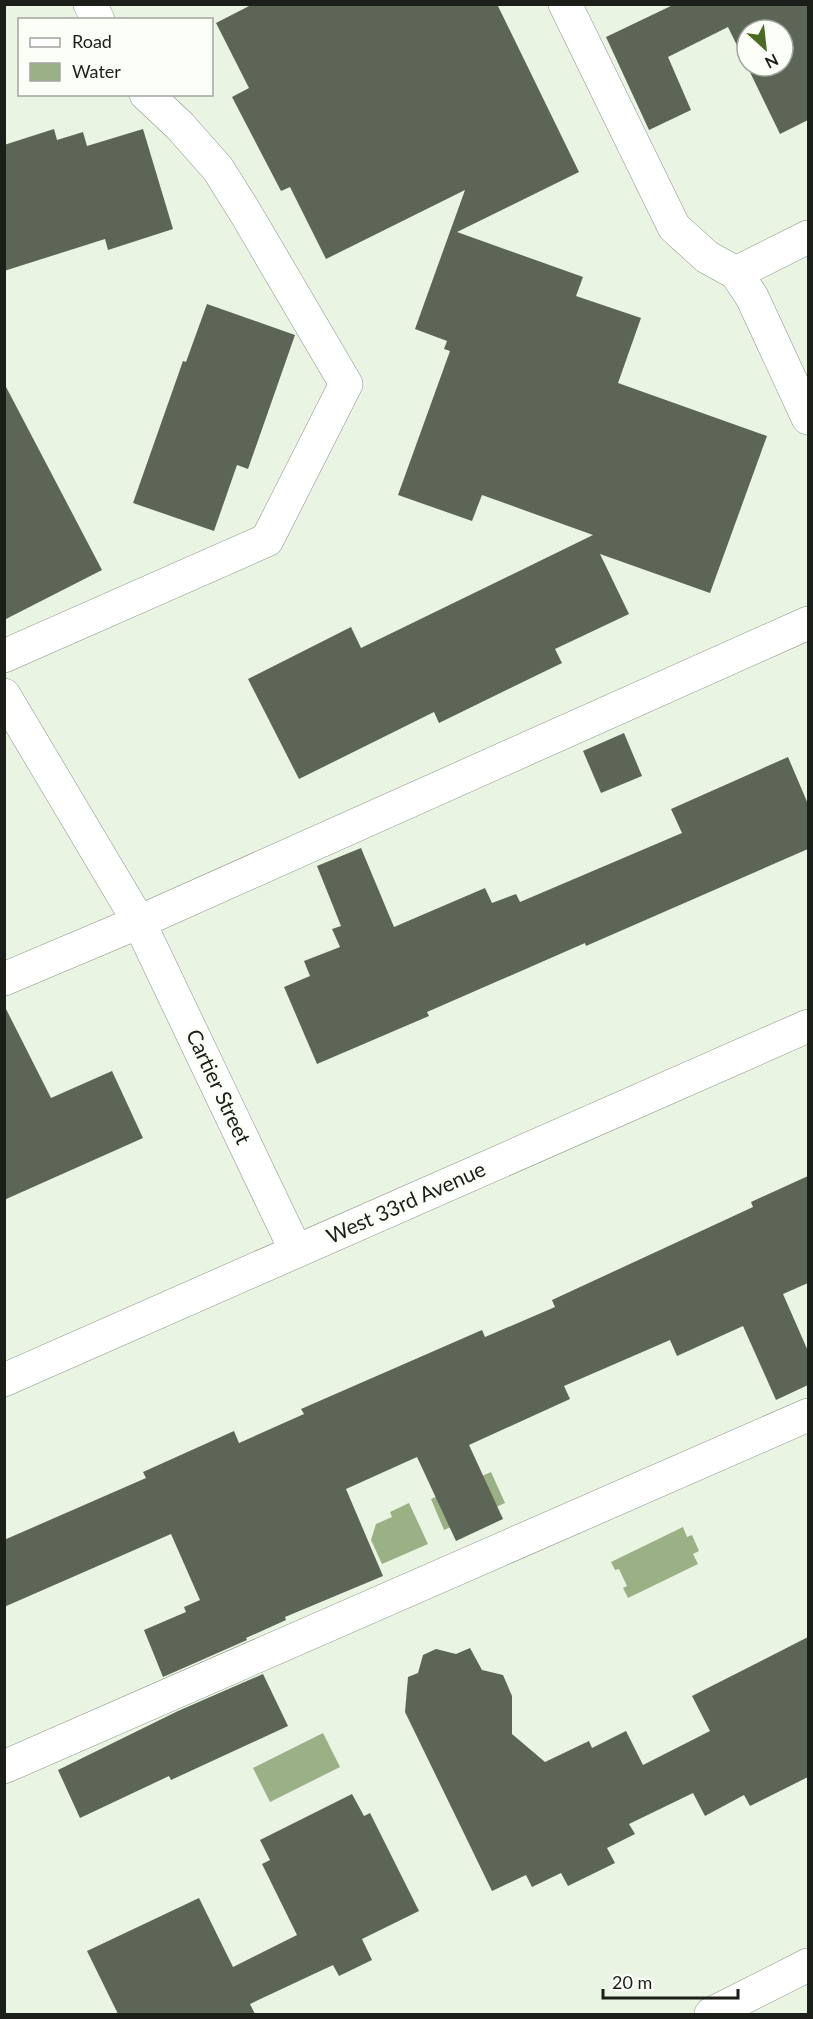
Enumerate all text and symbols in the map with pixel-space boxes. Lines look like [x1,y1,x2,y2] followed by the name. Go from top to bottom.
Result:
[18,18,213,96] legend
[735,18,795,78] north arrow
[72,30,112,52] text: Road
[762,51,782,73] text: N
[72,60,121,82] text: Water
[182,1025,257,1148] street label: Cartier Street
[322,1155,489,1248] street label: West 33rd Avenue
[603,1962,738,2000] scale bar
[612,1971,652,1993] text: 20 m

